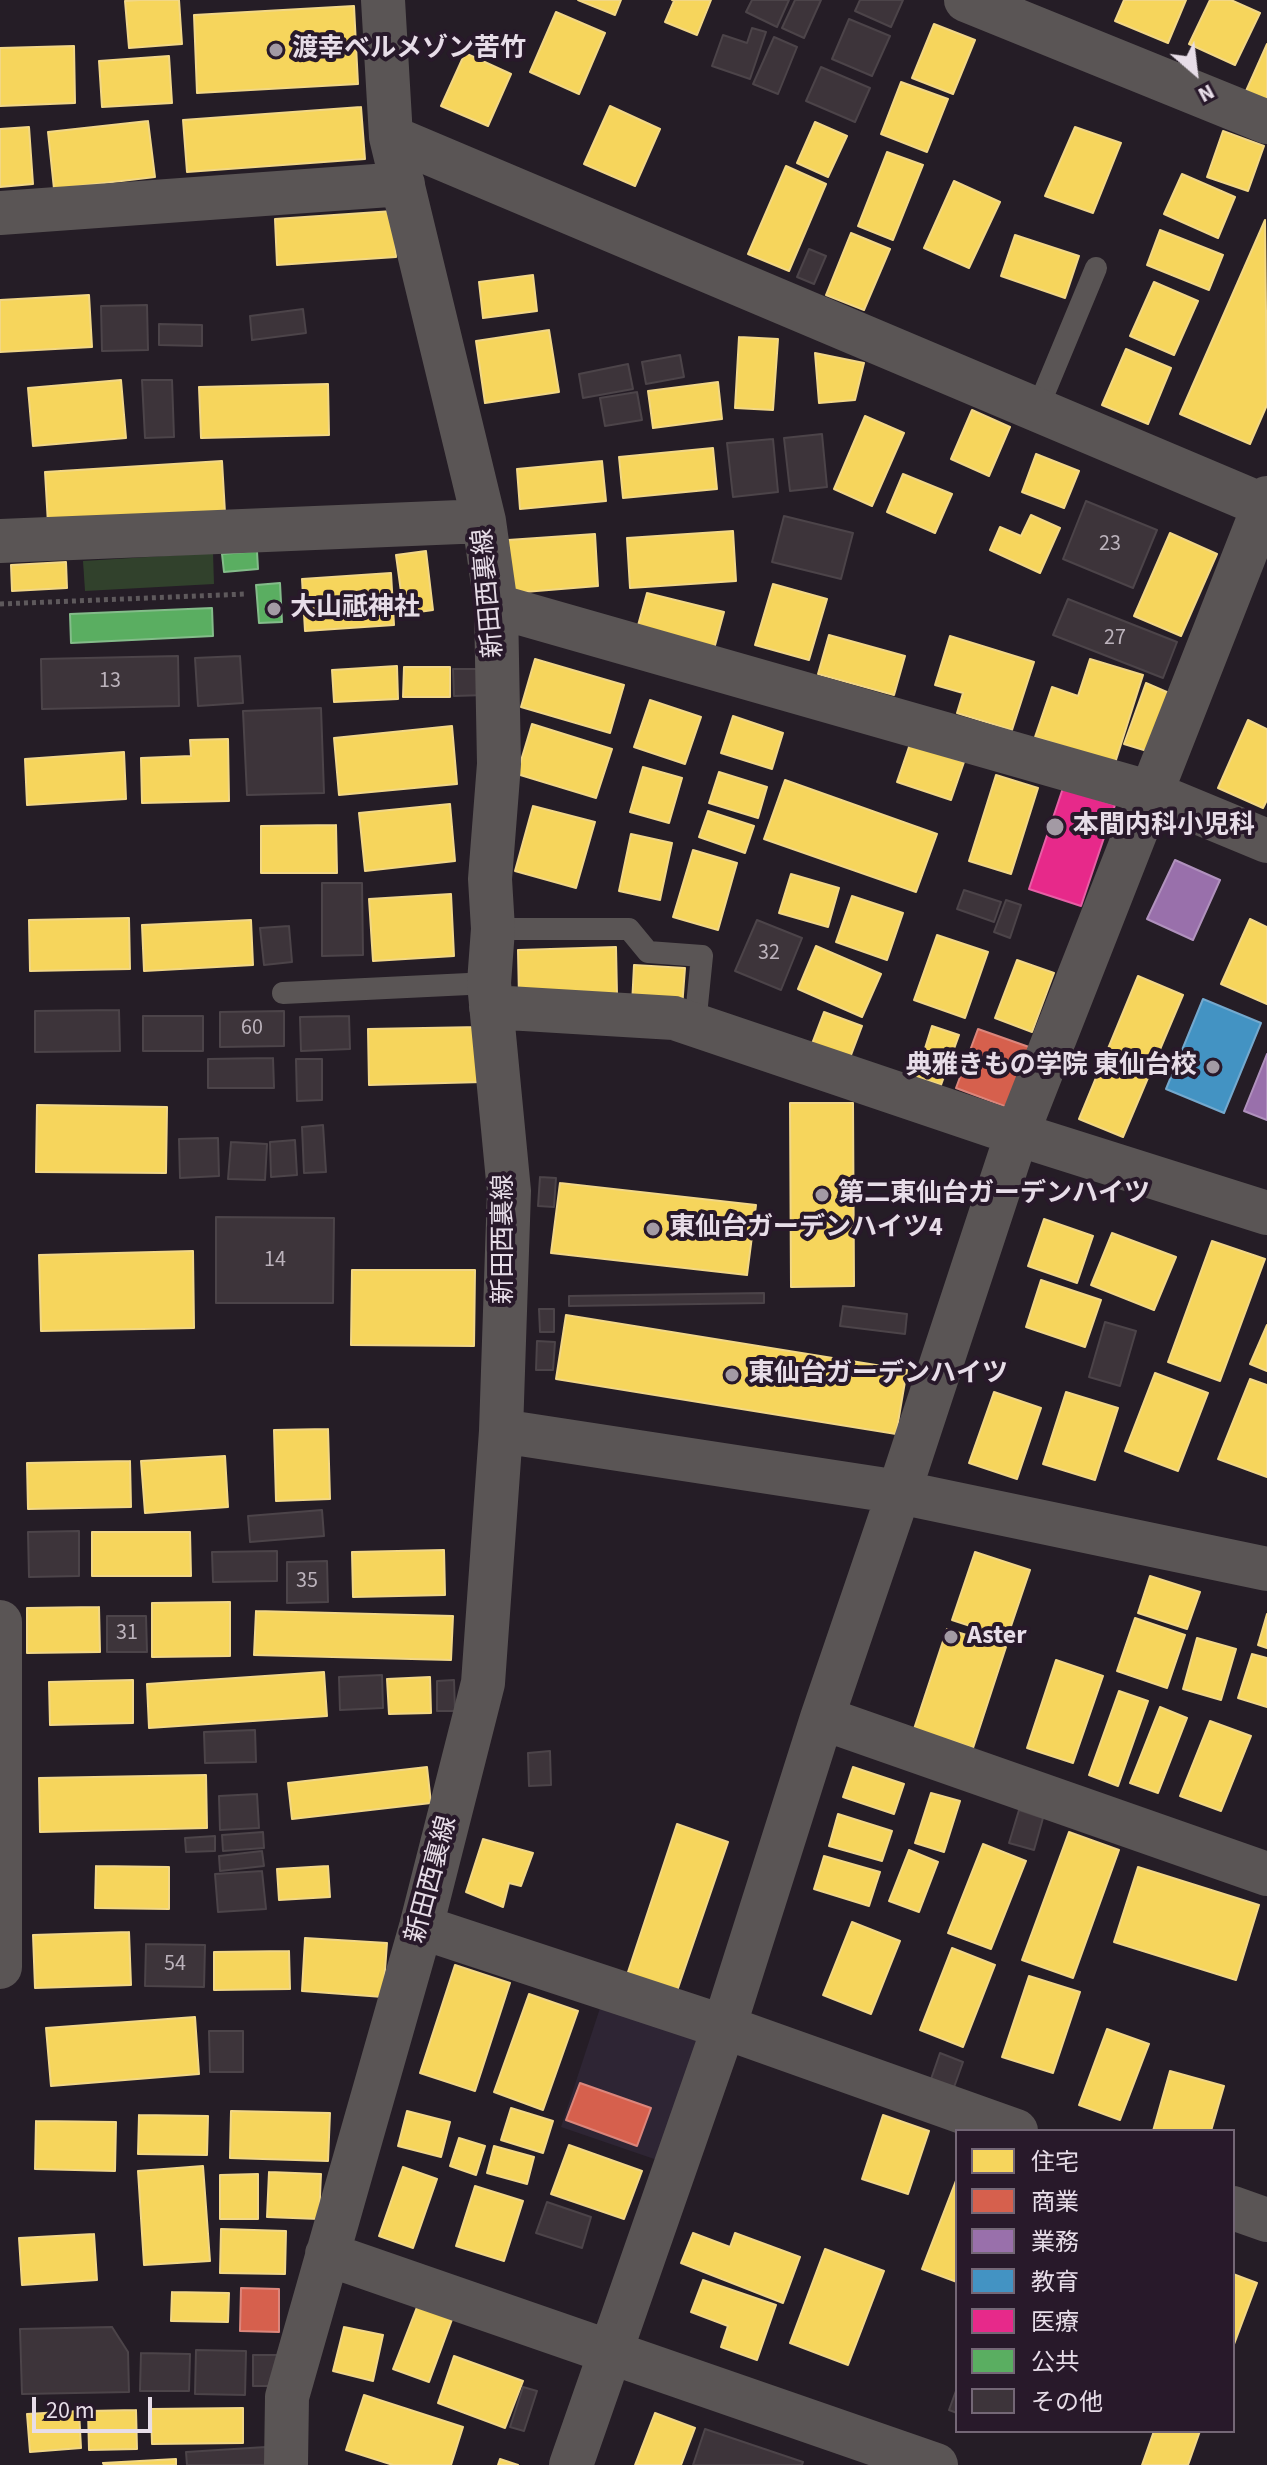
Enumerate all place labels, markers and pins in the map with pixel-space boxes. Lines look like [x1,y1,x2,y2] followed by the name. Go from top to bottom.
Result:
[292,34,526,66] place label: 渡幸ベルメゾン苦竹
[267,41,285,59] marker: 渡幸ベルメゾン苦竹
[290,593,420,625] place label: 大山祗神社
[265,600,283,618] marker: 大山祗神社
[1073,811,1255,843] place label: 本間内科小児科
[1044,816,1066,838] marker: 本間内科小児科
[906,1051,1197,1083] place label: 典雅きもの学院 東仙台校
[1204,1058,1222,1076] marker: 典雅きもの学院 東仙台校
[838,1179,1150,1211] place label: 第二東仙台ガーデンハイツ
[813,1186,831,1204] marker: 第二東仙台ガーデンハイツ
[669,1213,943,1245] place label: 東仙台ガーデンハイツ4
[644,1220,662,1238] marker: 東仙台ガーデンハイツ4
[748,1359,1008,1391] place label: 東仙台ガーデンハイツ
[723,1366,741,1384] marker: 東仙台ガーデンハイツ
[967,1621,1027,1653] place label: Aster
[942,1628,960,1646] marker: Aster

